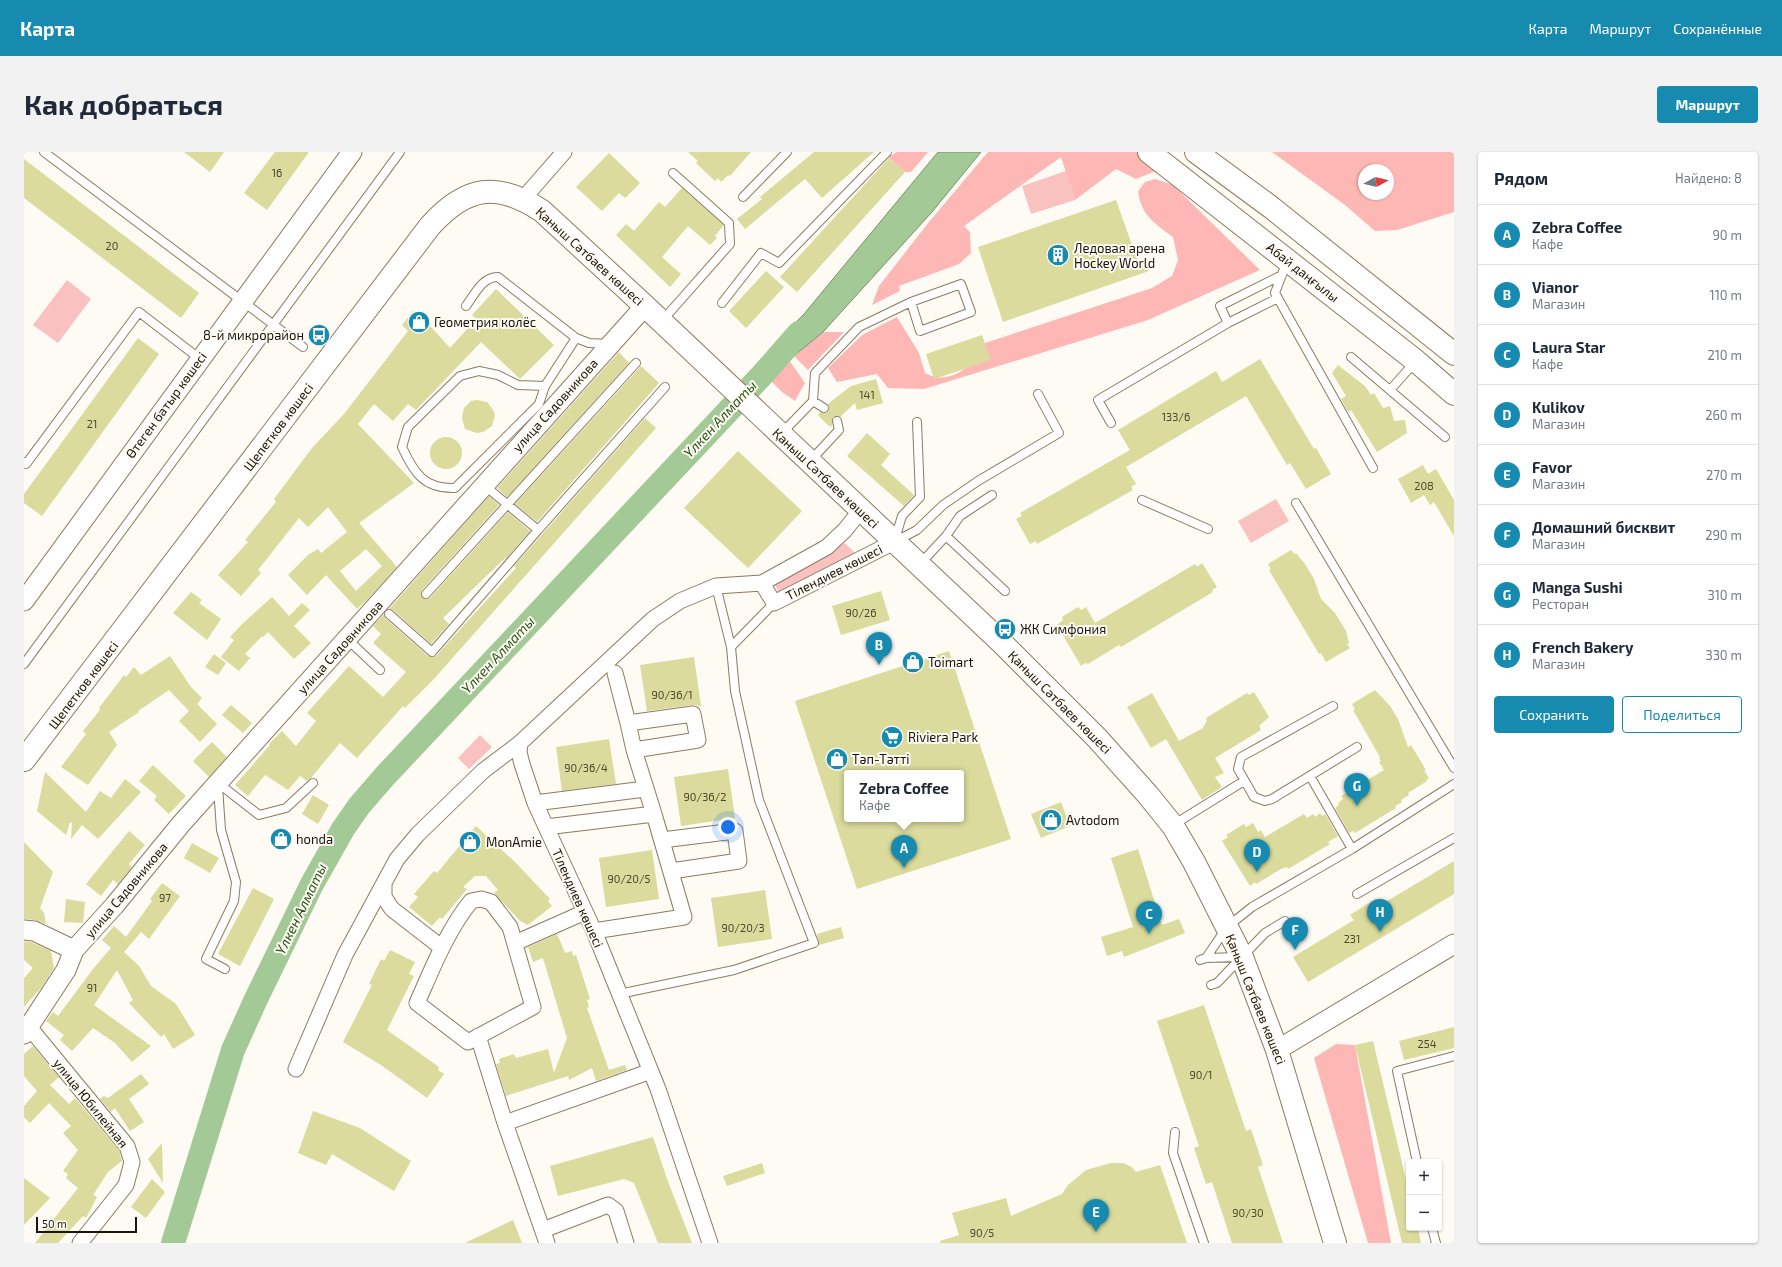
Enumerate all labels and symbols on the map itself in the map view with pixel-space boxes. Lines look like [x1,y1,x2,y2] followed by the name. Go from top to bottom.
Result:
[1358,164,1394,200] north arrow
[272,166,282,179] house number: 16
[533,203,647,309] street label: Қаныш Сәтбаев көшесі
[106,239,118,252] house number: 20
[1263,239,1343,305] street label: Абай даңғылы
[1074,240,1165,271] place label: Ледовая арена Hockey World
[1045,242,1071,268] building icon: Ледовая арена Hockey World
[406,309,432,335] shop icon: Геометрия колёс
[434,314,536,330] place label: Геометрия колёс
[306,322,332,348] bus stop icon: 8-й микрорайон
[203,327,304,343] place label: 8-й микрорайон
[122,349,210,461] street label: Өтеген батыр көшесі
[509,355,601,455] street label: улица Садовникова
[680,377,760,461] water label: Үлкен Алматы
[240,380,316,474] street label: Щепетков көшесі
[859,388,875,401] house number: 141
[1162,410,1190,423] house number: 133/6
[87,417,97,430] house number: 21
[769,425,883,531] street label: Қаныш Сәтбаев көшесі
[1414,479,1434,492] house number: 208
[783,541,885,603] street label: Тілендиев көшесі
[294,597,386,697] street label: улица Садовникова
[845,606,877,619] house number: 90/26
[458,613,538,697] water label: Үлкен Алматы
[992,616,1018,642] bus stop icon: ЖК Симфония
[1020,621,1106,637] place label: ЖК Симфония
[866,632,892,665] pin: B
[45,638,121,732] street label: Щепетков көшесі
[1005,647,1115,757] street label: Қаныш Сәтбаев көшесі
[900,649,926,675] shop icon: Toimart
[928,654,973,670] place label: Toimart
[651,688,693,701] house number: 90/36/1
[879,724,905,750] supermarket icon: Riviera Park
[908,729,979,745] place label: Riviera Park
[824,746,850,772] shop icon: Тәп-Тәтті
[852,751,910,767] place label: Тәп-Тәтті
[564,761,608,774] house number: 90/36/4
[1344,773,1370,806] pin: G
[684,790,726,803] house number: 90/36/2
[1038,807,1064,833] shop icon: Avtodom
[1066,812,1119,828] place label: Avtodom
[718,817,738,837] your location
[268,826,294,852] shop icon: honda
[457,829,483,855] shop icon: MonAmie
[296,831,333,847] place label: honda
[486,834,542,850] place label: MonAmie
[891,835,917,868] pin: A
[81,839,171,941] street label: улица Садовникова
[1244,839,1270,872] pin: D
[549,846,607,950] street label: Тілендиев көшесі
[271,860,330,957] water label: Үлкен Алматы
[607,872,651,885] house number: 90/20/5
[159,891,171,904] house number: 97
[1367,899,1393,932] pin: H
[1136,901,1162,934] pin: C
[1282,917,1308,950] pin: F
[721,921,765,934] house number: 90/20/3
[1222,931,1290,1067] street label: Қаныш Сәтбаев көшесі
[1344,932,1360,945] house number: 231
[87,981,97,994] house number: 91
[1418,1037,1437,1050] house number: 254
[50,1055,132,1151] street label: улица Юбилейная
[1190,1068,1213,1081] house number: 90/1
[1083,1199,1109,1232] pin: E
[1232,1206,1264,1219] house number: 90/30
[36,1215,137,1234] scale bar
[970,1226,994,1239] house number: 90/5

